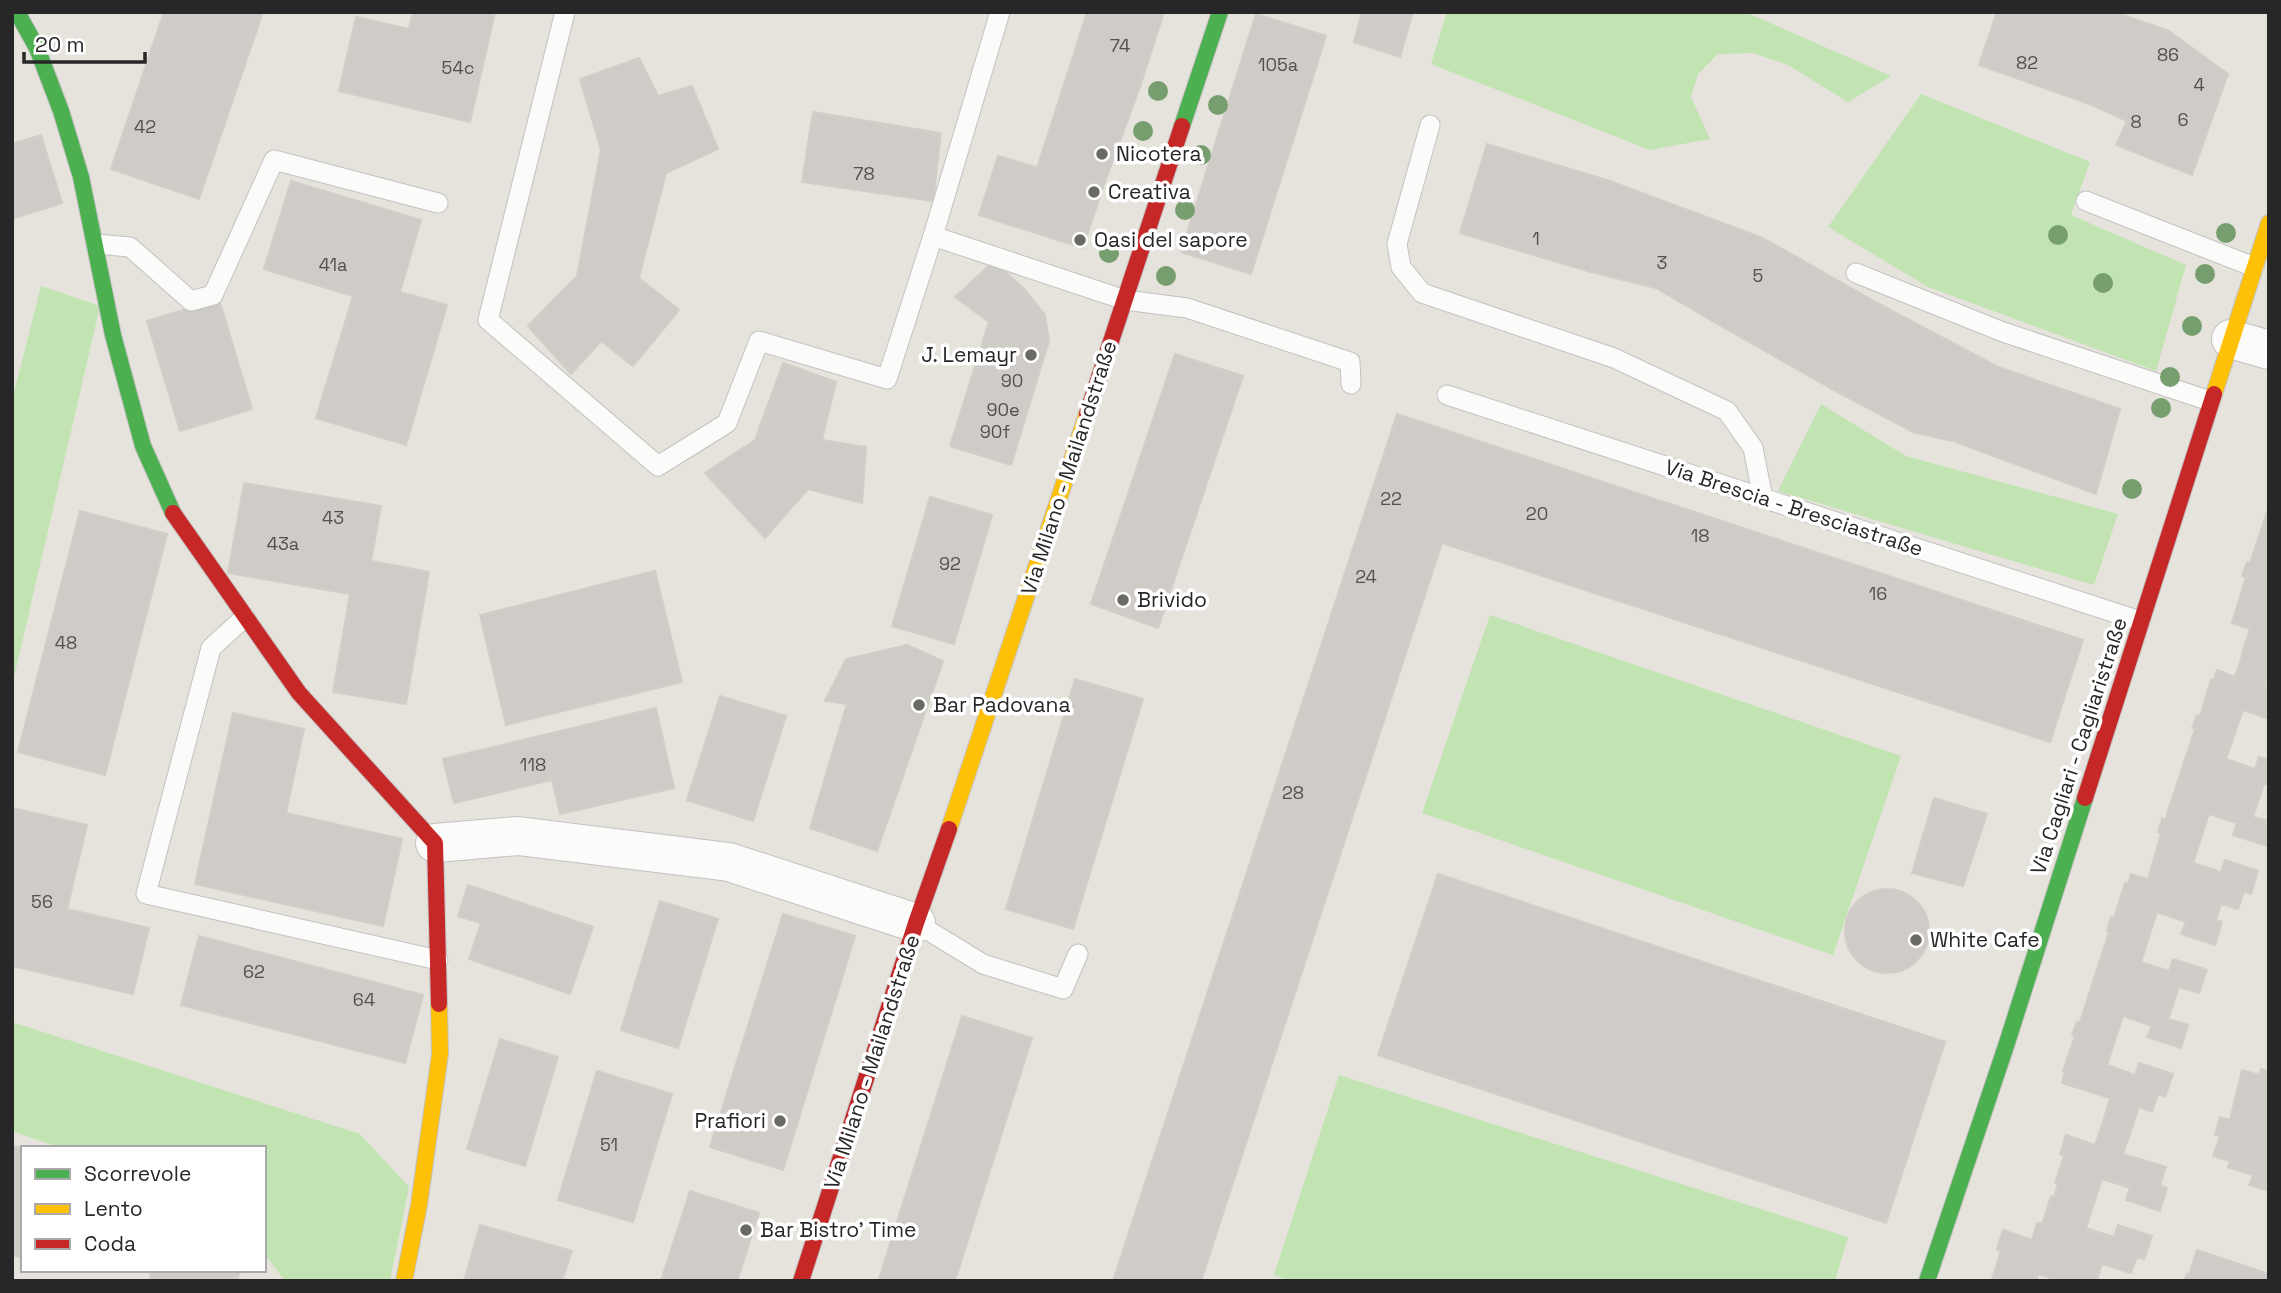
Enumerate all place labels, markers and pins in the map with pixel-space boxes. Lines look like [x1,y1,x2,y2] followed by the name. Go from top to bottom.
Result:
[1116,140,1202,167] place label: Nicotera
[1094,146,1110,162] marker: Nicotera
[1108,178,1191,205] place label: Creativa
[1086,184,1102,200] marker: Creativa
[1094,226,1248,253] place label: Oasi del sapore
[1072,232,1088,248] marker: Oasi del sapore
[921,341,1017,368] place label: J. Lemayr
[1023,347,1039,363] marker: J. Lemayr
[1137,586,1207,613] place label: Brivido
[1115,592,1131,608] marker: Brivido
[933,691,1071,718] place label: Bar Padovana
[911,697,927,713] marker: Bar Padovana
[1930,926,2040,953] place label: White Cafe
[1908,932,1924,948] marker: White Cafe
[694,1107,766,1134] place label: Prafiori
[772,1113,788,1129] marker: Prafiori
[760,1216,917,1243] place label: Bar Bistro' Time
[738,1222,754,1238] marker: Bar Bistro' Time

